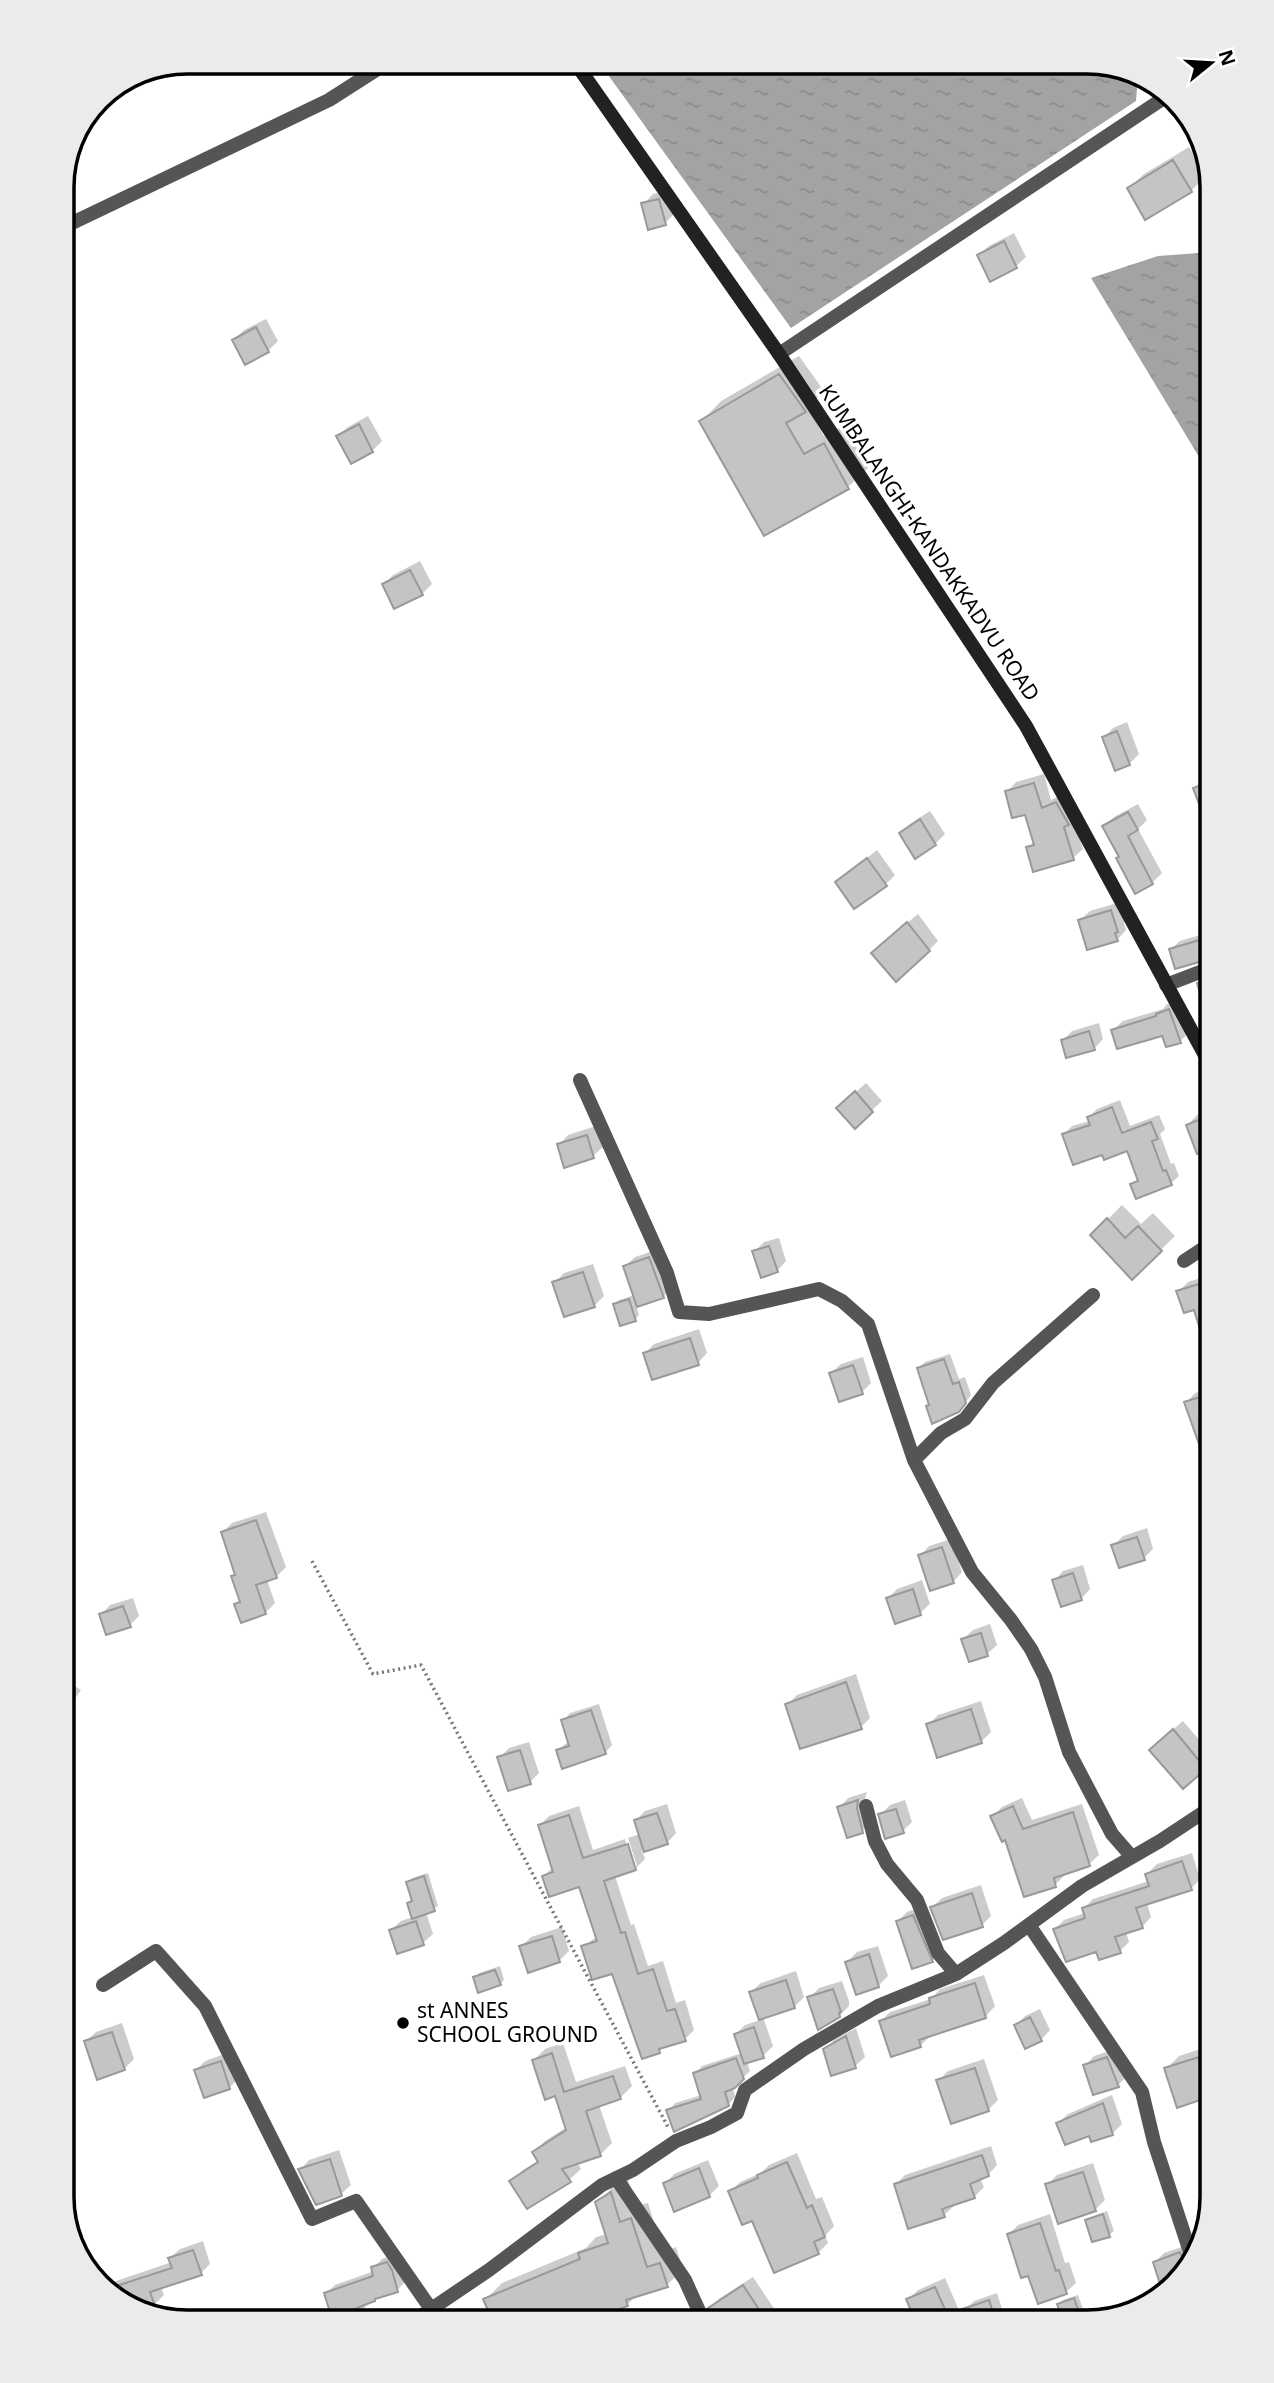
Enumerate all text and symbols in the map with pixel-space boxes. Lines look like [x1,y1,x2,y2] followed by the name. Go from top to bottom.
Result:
[1176,28,1246,98] north arrow
[1212,46,1242,69] text: N
[813,379,1047,706] street label: KUMBALANGHI-KANDAKKADVU ROAD
[417,1996,598,2048] place label: st ANNES SCHOOL GROUND
[395,2015,411,2031] marker: st ANNES SCHOOL GROUND

